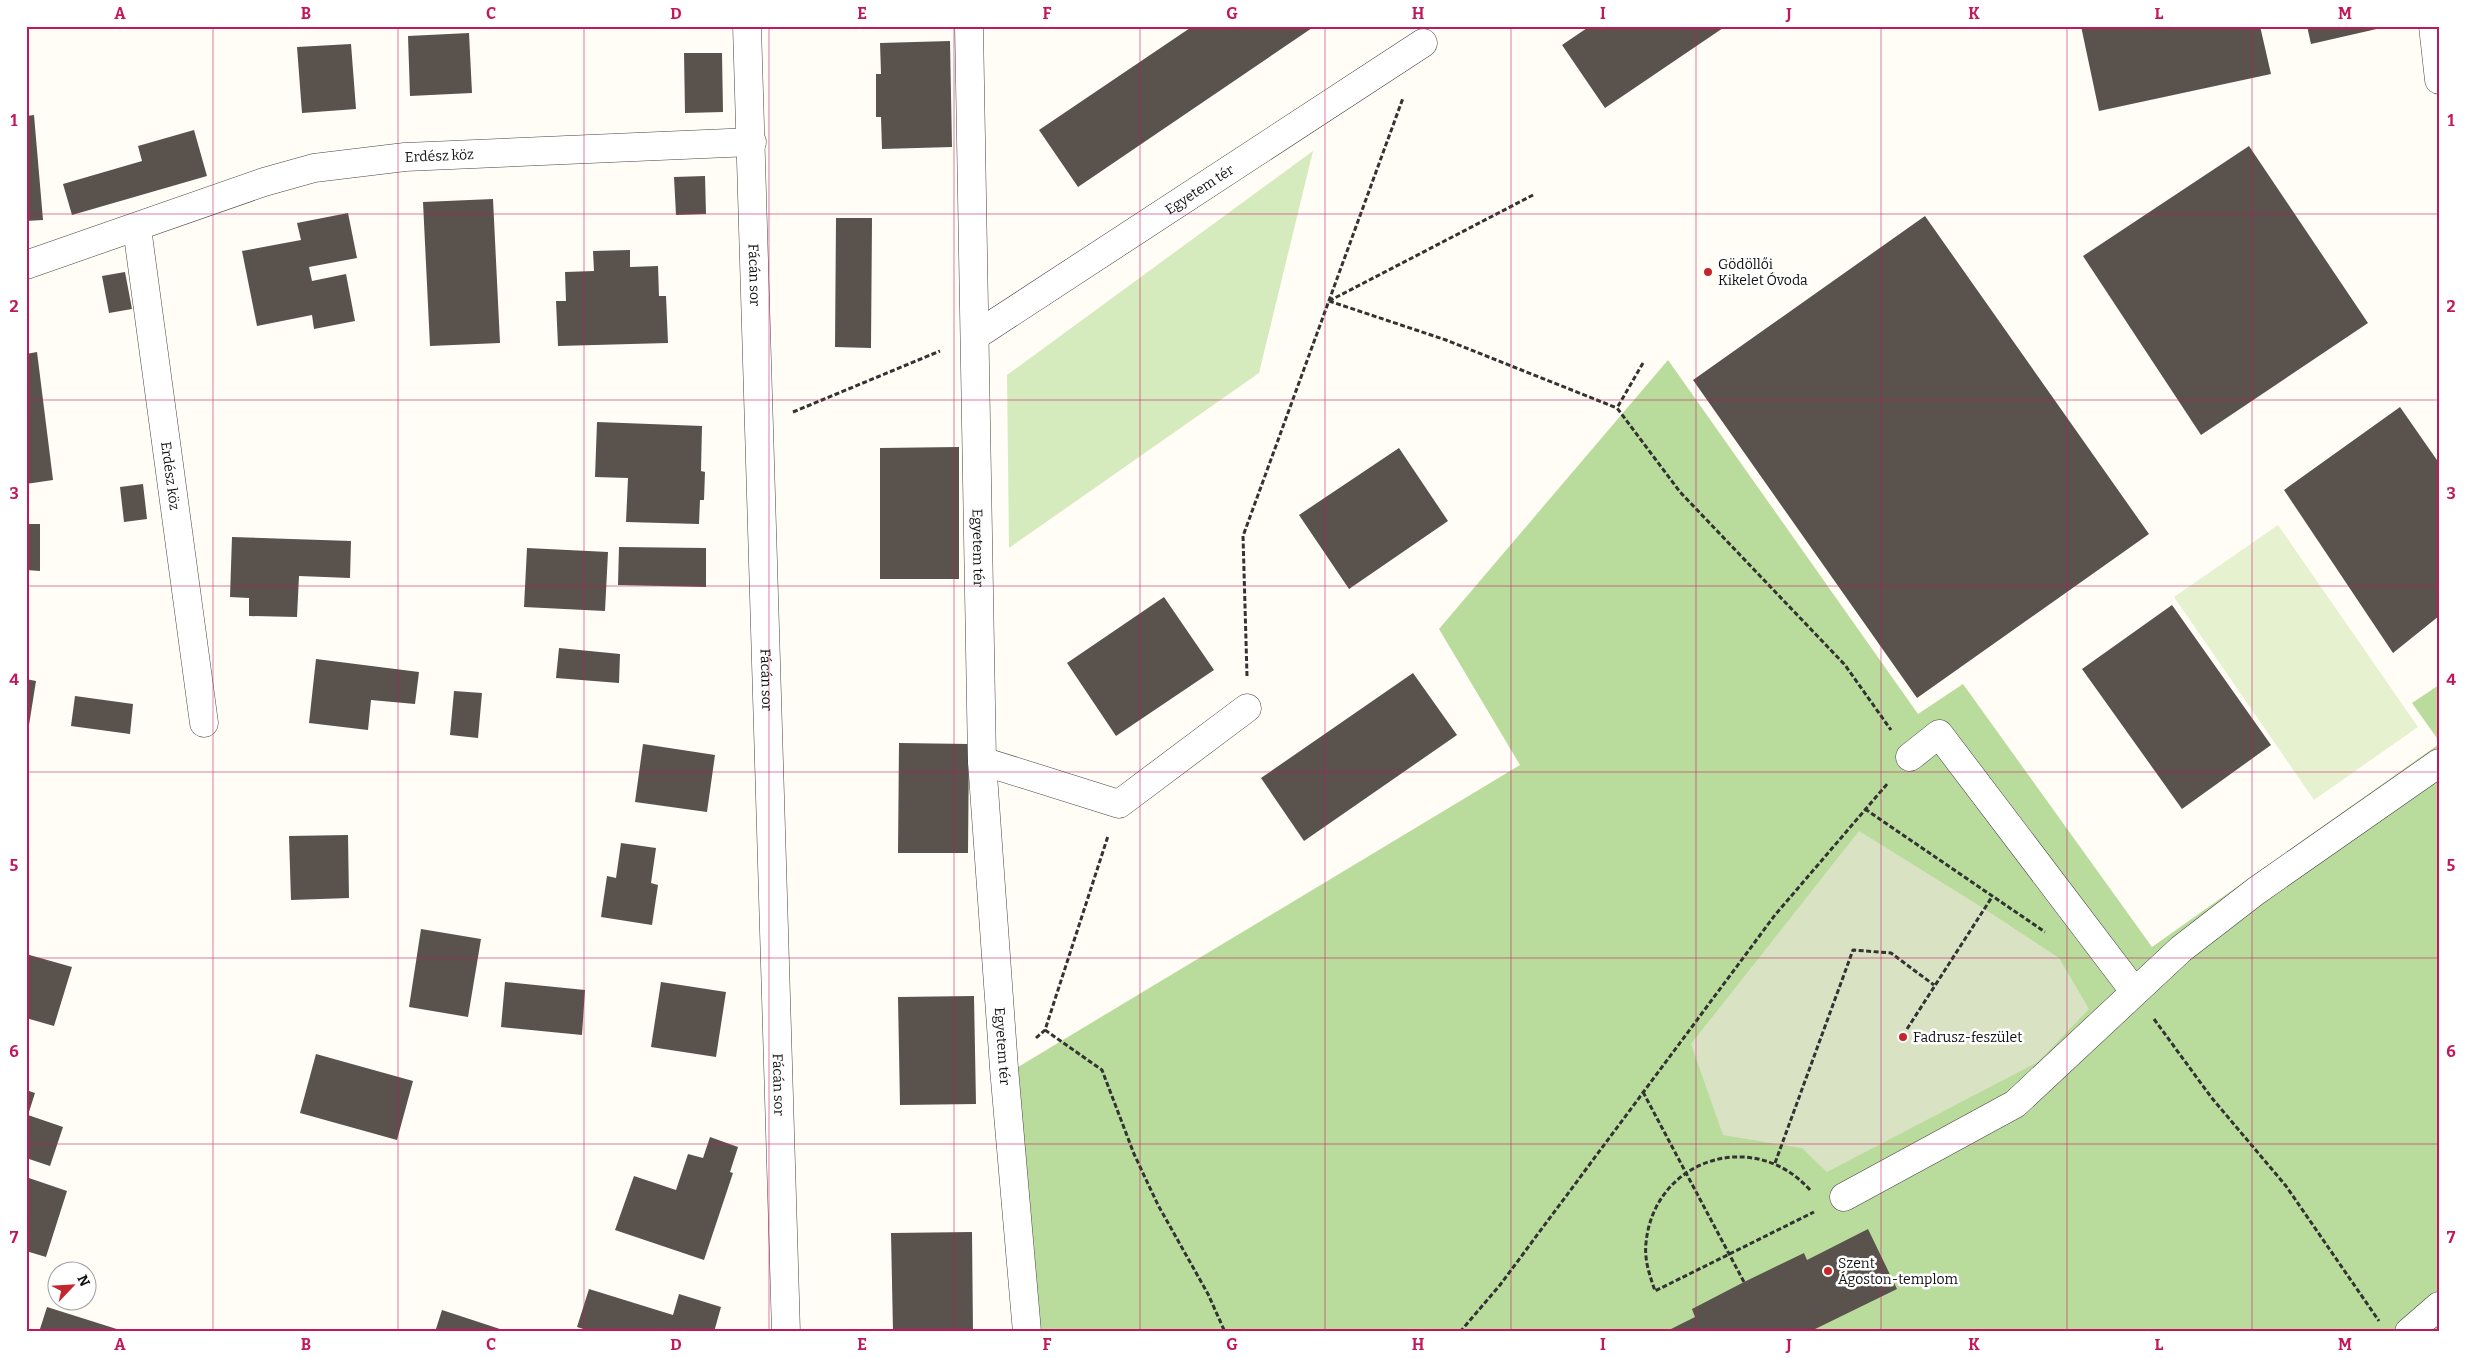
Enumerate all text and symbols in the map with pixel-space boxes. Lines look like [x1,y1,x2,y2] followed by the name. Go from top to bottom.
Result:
[114,4,126,23] text: A
[301,4,311,23] text: B
[486,4,496,23] text: C
[670,4,682,23] text: D
[857,4,867,23] text: E
[1043,4,1052,23] text: F
[1226,4,1238,23] text: G
[1412,4,1425,23] text: H
[1600,4,1606,23] text: I
[1785,4,1792,23] text: J
[1968,4,1980,23] text: K
[2155,4,2164,23] text: L
[2338,4,2352,23] text: M
[11,111,18,130] text: 1
[2448,111,2455,130] text: 1
[405,146,474,165] street label: Erdész köz
[1162,161,1237,218] street label: Egyetem tér
[745,243,764,306] street label: Fácán sor
[1718,256,1808,289] place label: Gödöllői Kikelet Óvoda
[1702,266,1714,278] marker: Gödöllői Kikelet Óvoda
[9,297,19,316] text: 2
[2446,297,2456,316] text: 2
[157,440,184,511] street label: Erdész köz
[9,484,19,503] text: 3
[2446,484,2456,503] text: 3
[969,509,987,587] street label: Egyetem tér
[757,648,776,711] street label: Fácán sor
[9,670,19,689] text: 4
[2446,670,2456,689] text: 4
[10,856,19,875] text: 5
[2447,856,2456,875] text: 5
[991,1006,1014,1086] street label: Egyetem tér
[1913,1029,2022,1046] place label: Fadrusz-feszület
[1897,1031,1909,1043] marker: Fadrusz-feszület
[9,1042,19,1061] text: 6
[2446,1042,2456,1061] text: 6
[769,1053,788,1116] street label: Fácán sor
[10,1228,19,1247] text: 7
[2447,1228,2456,1247] text: 7
[1838,1255,1958,1288] place label: Szent Ágoston-templom
[48,1260,98,1310] north arrow
[1822,1265,1834,1277] marker: Szent Ágoston-templom
[73,1272,93,1289] text: N
[114,1335,126,1354] text: A
[301,1335,311,1354] text: B
[486,1335,496,1354] text: C
[670,1335,682,1354] text: D
[857,1335,867,1354] text: E
[1043,1335,1052,1354] text: F
[1226,1335,1238,1354] text: G
[1412,1335,1425,1354] text: H
[1600,1335,1606,1354] text: I
[1785,1335,1792,1354] text: J
[1968,1335,1980,1354] text: K
[2155,1335,2164,1354] text: L
[2338,1335,2352,1354] text: M

